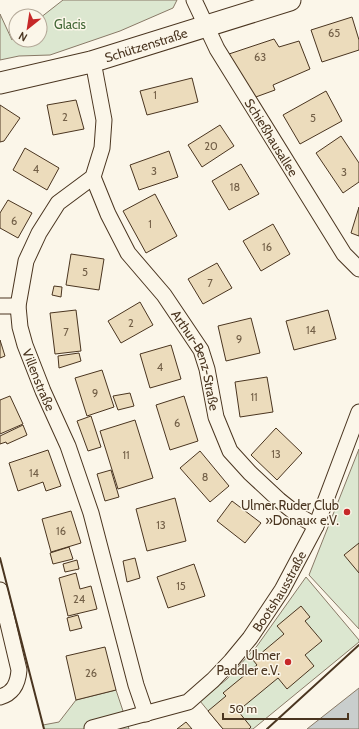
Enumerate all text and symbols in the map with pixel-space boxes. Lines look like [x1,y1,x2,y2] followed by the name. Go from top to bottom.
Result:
[8,8,48,48] north arrow
[54,16,87,32] park label: Glacis
[103,24,190,65] street label: Schützenstraße
[328,26,340,40] house number: 65
[16,29,30,45] text: N
[254,50,266,64] house number: 63
[153,88,157,102] house number: 1
[242,95,302,179] street label: Schießhausallee
[62,110,68,124] house number: 2
[310,111,316,125] house number: 5
[204,139,218,153] house number: 20
[33,162,40,176] house number: 4
[151,164,157,178] house number: 3
[341,165,347,179] house number: 3
[230,180,240,194] house number: 18
[11,214,17,228] house number: 6
[148,217,152,231] house number: 1
[262,240,272,254] house number: 16
[82,265,88,279] house number: 5
[207,276,213,290] house number: 7
[168,307,223,412] street label: Arthur-Benz-Straße
[128,316,134,330] house number: 2
[306,323,317,337] house number: 14
[63,325,69,339] house number: 7
[236,332,242,346] house number: 9
[19,347,59,414] street label: Villenstraße
[157,360,164,374] house number: 4
[92,386,98,400] house number: 9
[250,390,258,404] house number: 11
[174,416,180,430] house number: 6
[271,447,281,461] house number: 13
[122,448,130,462] house number: 11
[29,466,40,480] house number: 14
[202,470,208,484] house number: 8
[241,497,339,528] place label: Ulmer Ruder Club »Donau« e.V.
[342,507,352,517] marker: Ulmer Ruder Club »Donau« e.V.
[156,518,166,532] house number: 13
[56,524,66,538] house number: 16
[249,548,310,635] street label: Bootshausstraße
[176,579,186,593] house number: 15
[73,592,86,606] house number: 24
[217,647,281,678] place label: Ulmer Paddler e.V.
[283,657,293,667] marker: Ulmer Paddler e.V.
[85,666,97,680] house number: 26
[223,695,348,721] scale bar
[229,701,257,716] text: 50 m

